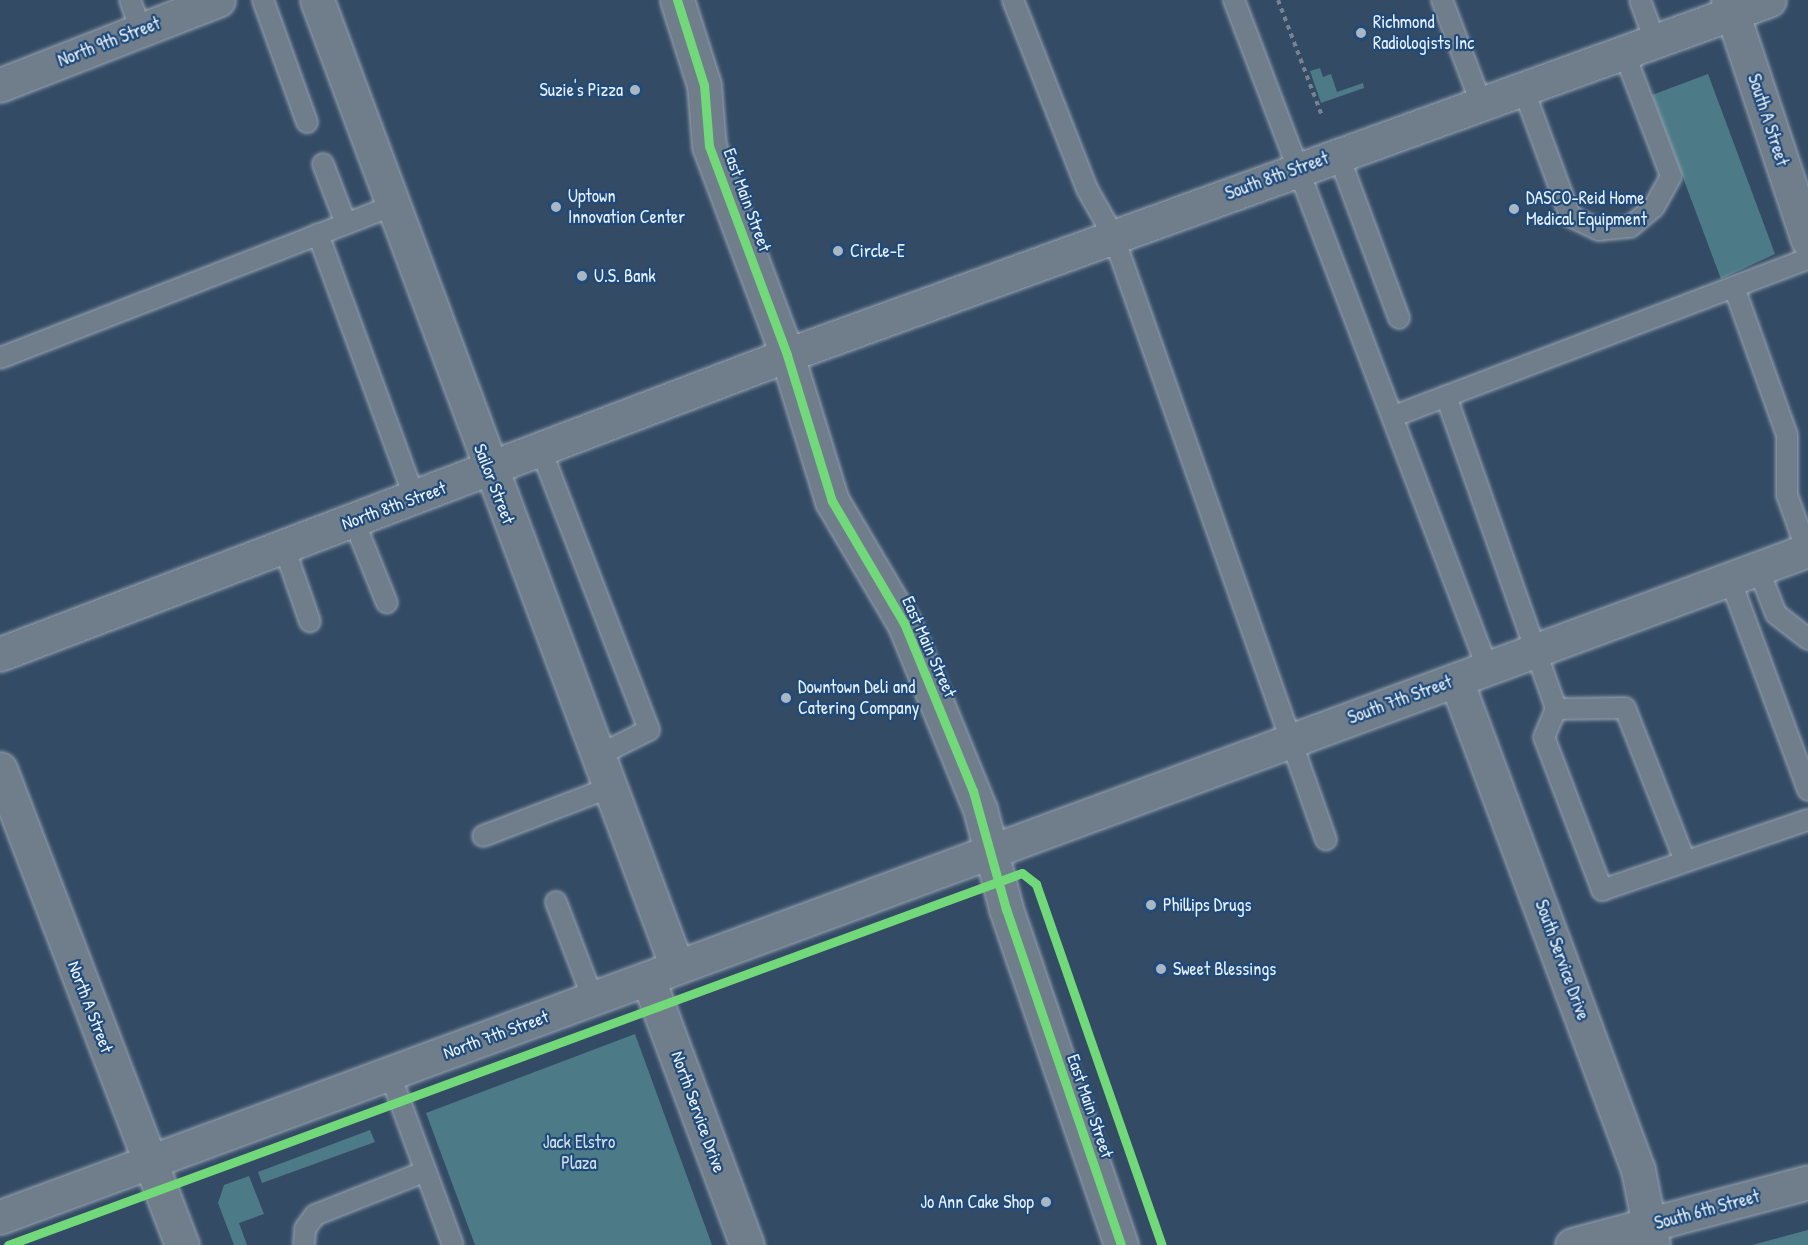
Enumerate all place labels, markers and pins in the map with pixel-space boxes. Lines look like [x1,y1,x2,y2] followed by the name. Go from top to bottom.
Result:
[1373,12,1474,54] place label: Richmond Radiologists Inc
[1354,26,1368,40] marker: Richmond Radiologists Inc
[539,79,623,101] place label: Suzie's Pizza
[628,83,642,97] marker: Suzie's Pizza
[568,186,685,228] place label: Uptown Innovation Center
[1526,188,1647,230] place label: DASCO-Reid Home Medical Equipment
[549,200,563,214] marker: Uptown Innovation Center
[1507,202,1521,216] marker: DASCO-Reid Home Medical Equipment
[850,240,905,262] place label: Circle-E
[831,244,845,258] marker: Circle-E
[594,265,656,287] place label: U.S. Bank
[575,269,589,283] marker: U.S. Bank
[798,677,919,720] place label: Downtown Deli and Catering Company
[779,691,793,705] marker: Downtown Deli and Catering Company
[1163,894,1251,916] place label: Phillips Drugs
[1144,898,1158,912] marker: Phillips Drugs
[1173,958,1276,980] place label: Sweet Blessings
[1154,962,1168,976] marker: Sweet Blessings
[920,1191,1034,1213] place label: Jo Ann Cake Shop
[1039,1195,1053,1209] marker: Jo Ann Cake Shop

